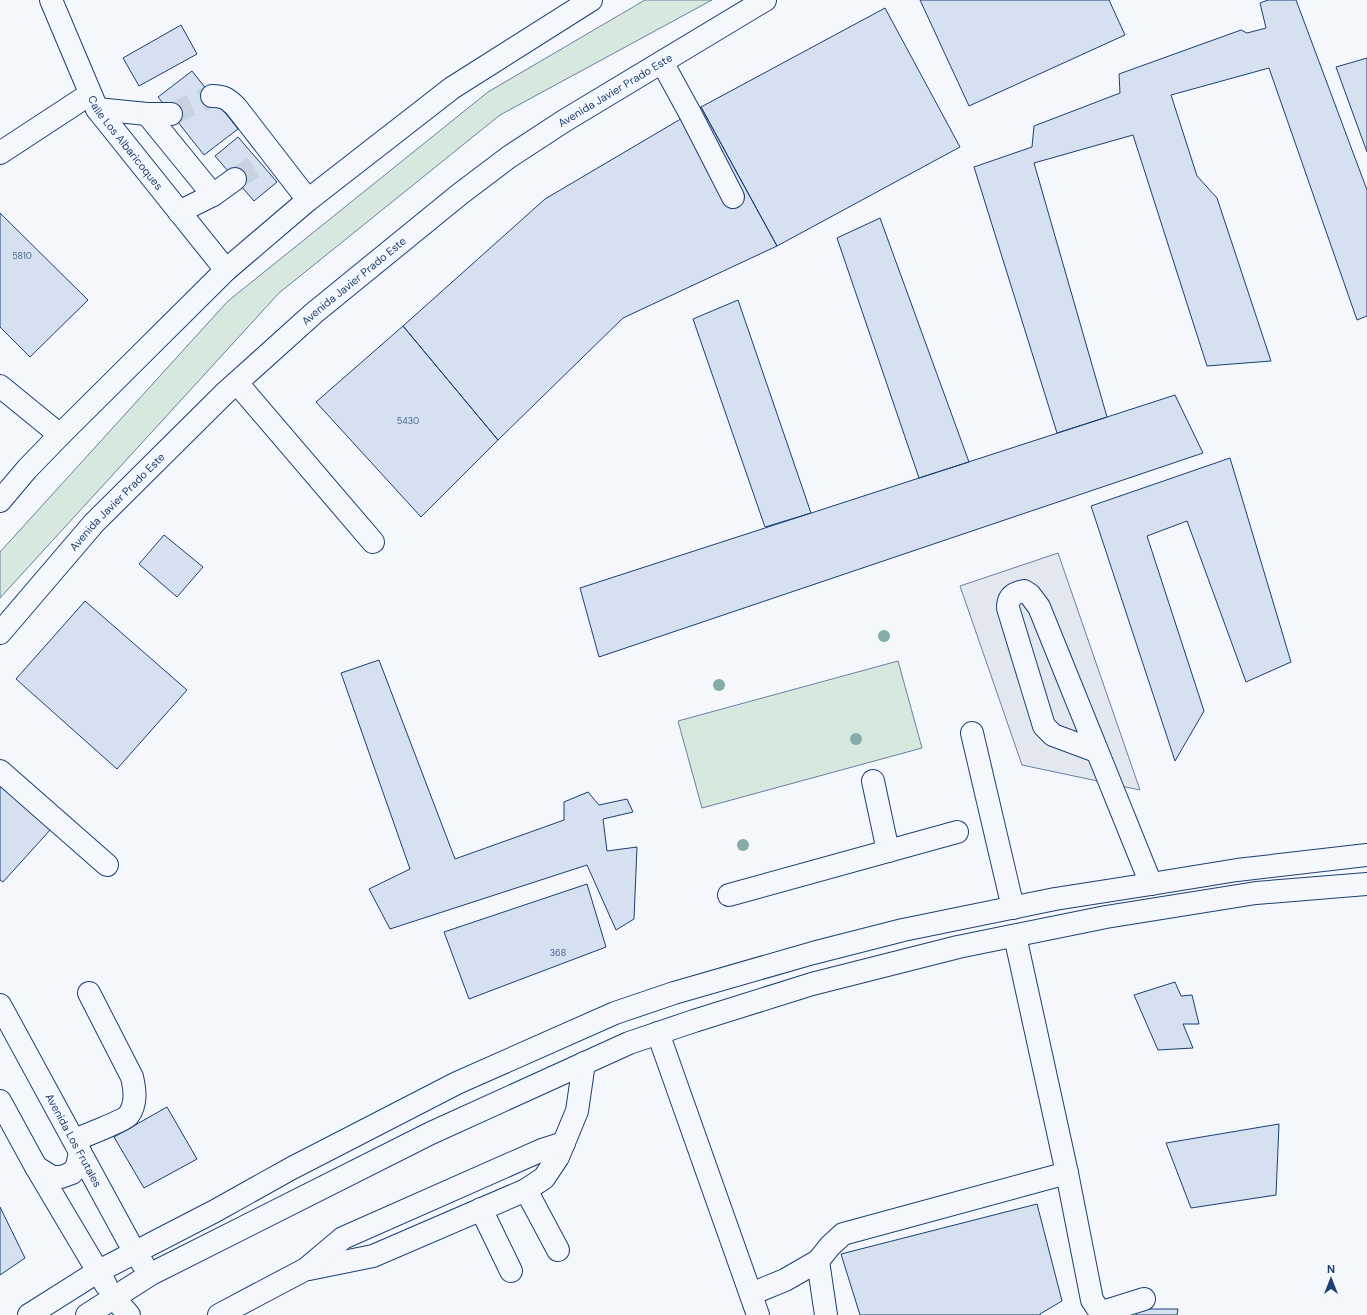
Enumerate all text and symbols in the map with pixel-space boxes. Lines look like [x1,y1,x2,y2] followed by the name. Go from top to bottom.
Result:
[555,50,675,130] street label: Avenida Javier Prado Este
[85,93,166,193] street label: Calle Los Albaricoques
[299,234,409,328] street label: Avenida Javier Prado Este
[12,250,32,262] house number: 5810
[397,415,419,427] house number: 5430
[66,450,168,554] street label: Avenida Javier Prado Este
[550,947,566,959] house number: 368
[42,1091,105,1190] street label: Avenida Los Frutales
[1311,1259,1351,1299] north arrow
[1327,1262,1335,1276] text: N

